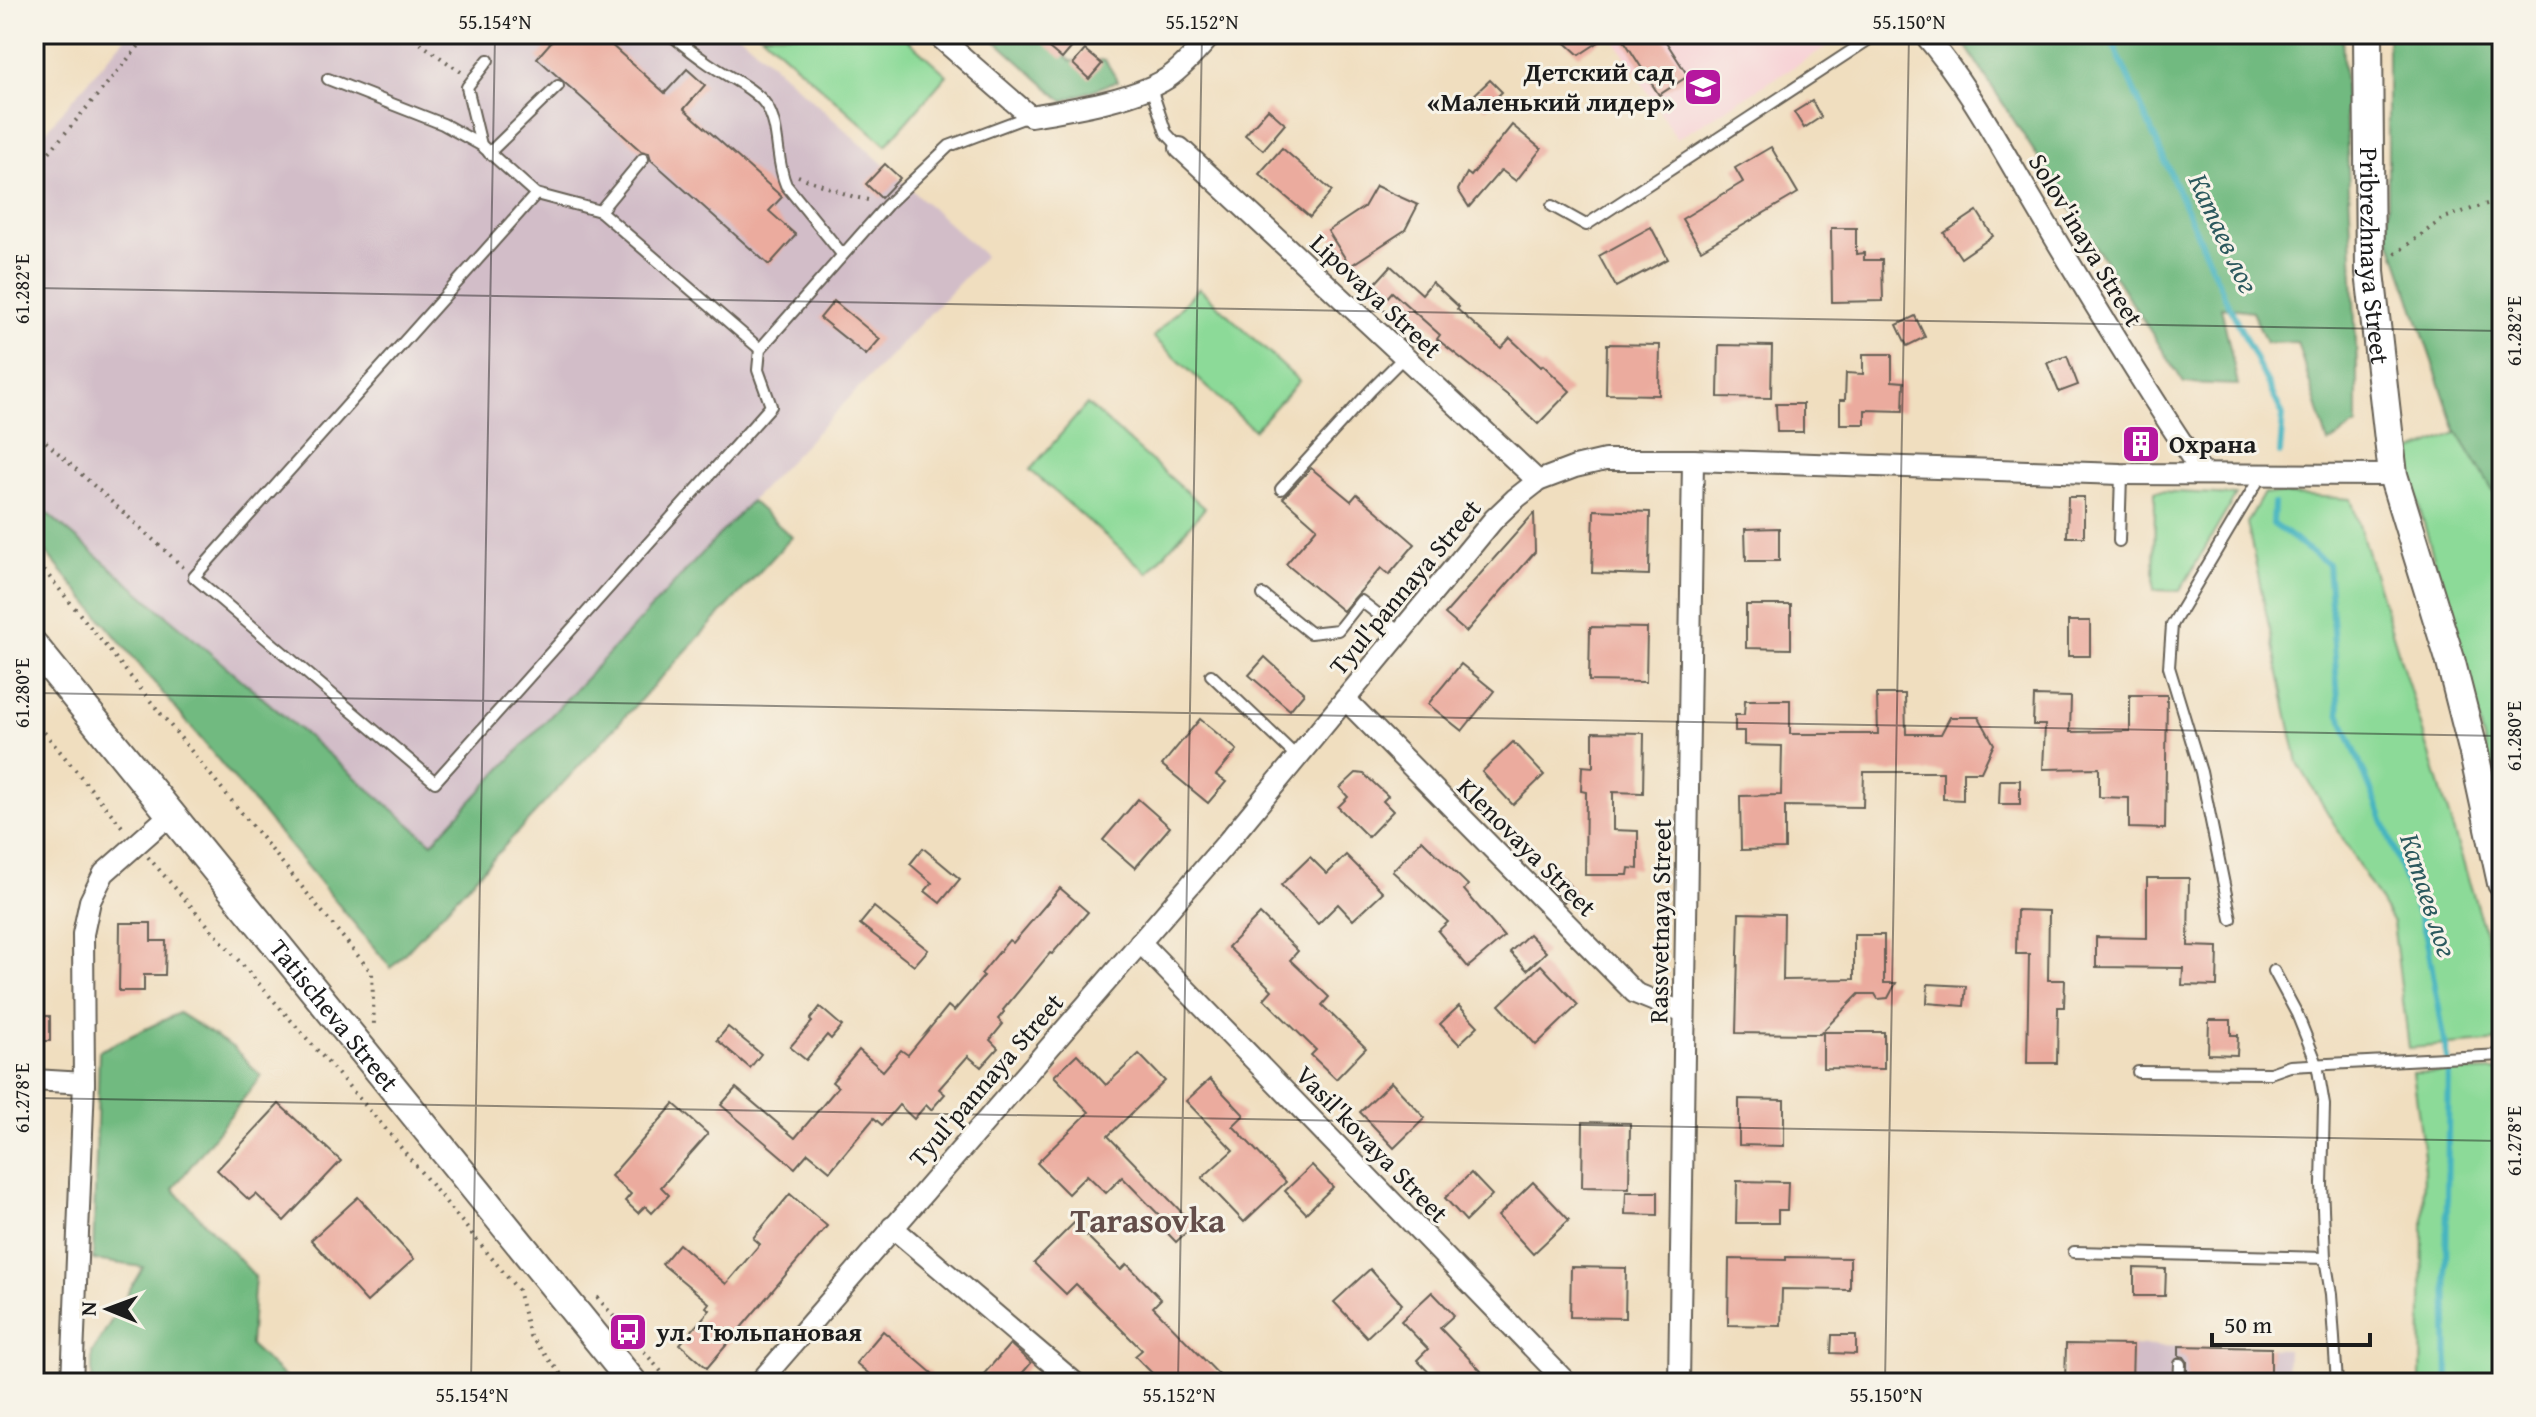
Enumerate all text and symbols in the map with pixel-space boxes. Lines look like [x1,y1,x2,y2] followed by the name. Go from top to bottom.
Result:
[458,7,532,36] text: 55.154°N
[1165,7,1239,36] text: 55.152°N
[1872,7,1946,36] text: 55.150°N
[1427,52,1675,121] place label: Детский сад «Маленький лидер»
[1682,66,1724,108] school or university icon: Детский сад «Маленький лидер»
[2019,146,2154,334] street label: Solov'inaya Street
[2350,147,2400,366] street label: Pribrezhnaya Street
[2179,166,2270,299] water label: Катаев лог
[1302,224,1451,367] street label: Lipovaya Street
[7,254,36,324] text: 61.282°E
[2499,296,2528,366] text: 61.282°E
[2120,423,2162,465] building icon: Охрана
[2169,424,2257,463] place label: Охрана
[1319,490,1490,683] street label: Tyul'pannaya Street
[7,658,36,728] text: 61.280°E
[2499,701,2528,771] text: 61.280°E
[1449,768,1606,925] street label: Klenovaya Street
[1638,818,1681,1024] street label: Rassvetnaya Street
[2390,828,2469,962] water label: Катаев лог
[261,930,409,1100] street label: Tatischeva Street
[899,984,1072,1175] street label: Tyul'pannaya Street
[1287,1056,1458,1231] street label: Vasil'kovaya Street
[7,1063,36,1133] text: 61.278°E
[2499,1106,2528,1176] text: 61.278°E
[1070,1195,1226,1244] district label: Tarasovka
[68,1269,148,1349] north arrow
[2212,1297,2370,1347] scale bar
[72,1301,104,1316] text: N
[2224,1307,2272,1342] text: 50 m
[607,1311,649,1353] bus stop icon: ул. Тюльпановая
[655,1312,862,1351] place label: ул. Тюльпановая
[435,1380,509,1409] text: 55.154°N
[1142,1380,1216,1409] text: 55.152°N
[1849,1380,1923,1409] text: 55.150°N

